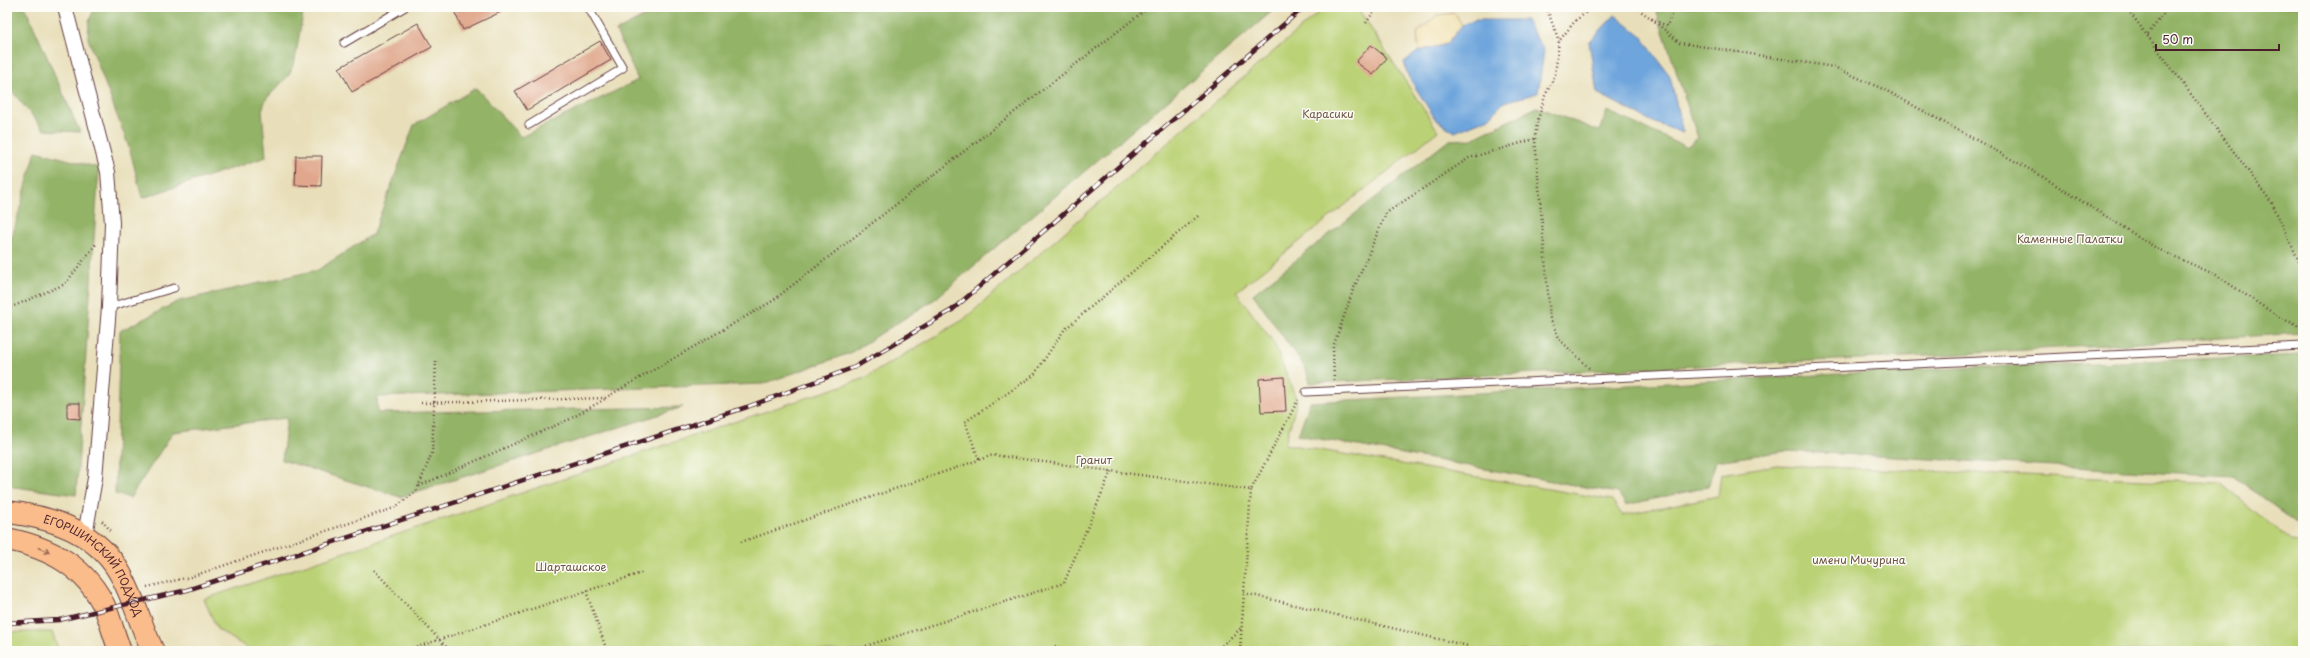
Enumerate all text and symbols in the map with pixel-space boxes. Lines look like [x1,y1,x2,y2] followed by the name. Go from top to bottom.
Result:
[2156,26,2279,52] scale bar
[2162,30,2193,48] text: 50 m
[1302,105,1354,122] park label: Карасики
[2017,230,2123,247] park label: Каменные Палатки
[1076,451,1113,468] park label: Гранит
[42,510,147,619] street label: ЕГОРШИНСКИЙ ПОДХОД
[38,547,50,555] one-way arrow
[1812,551,1906,568] park label: имени Мичурина
[535,558,607,575] park label: Шарташское

